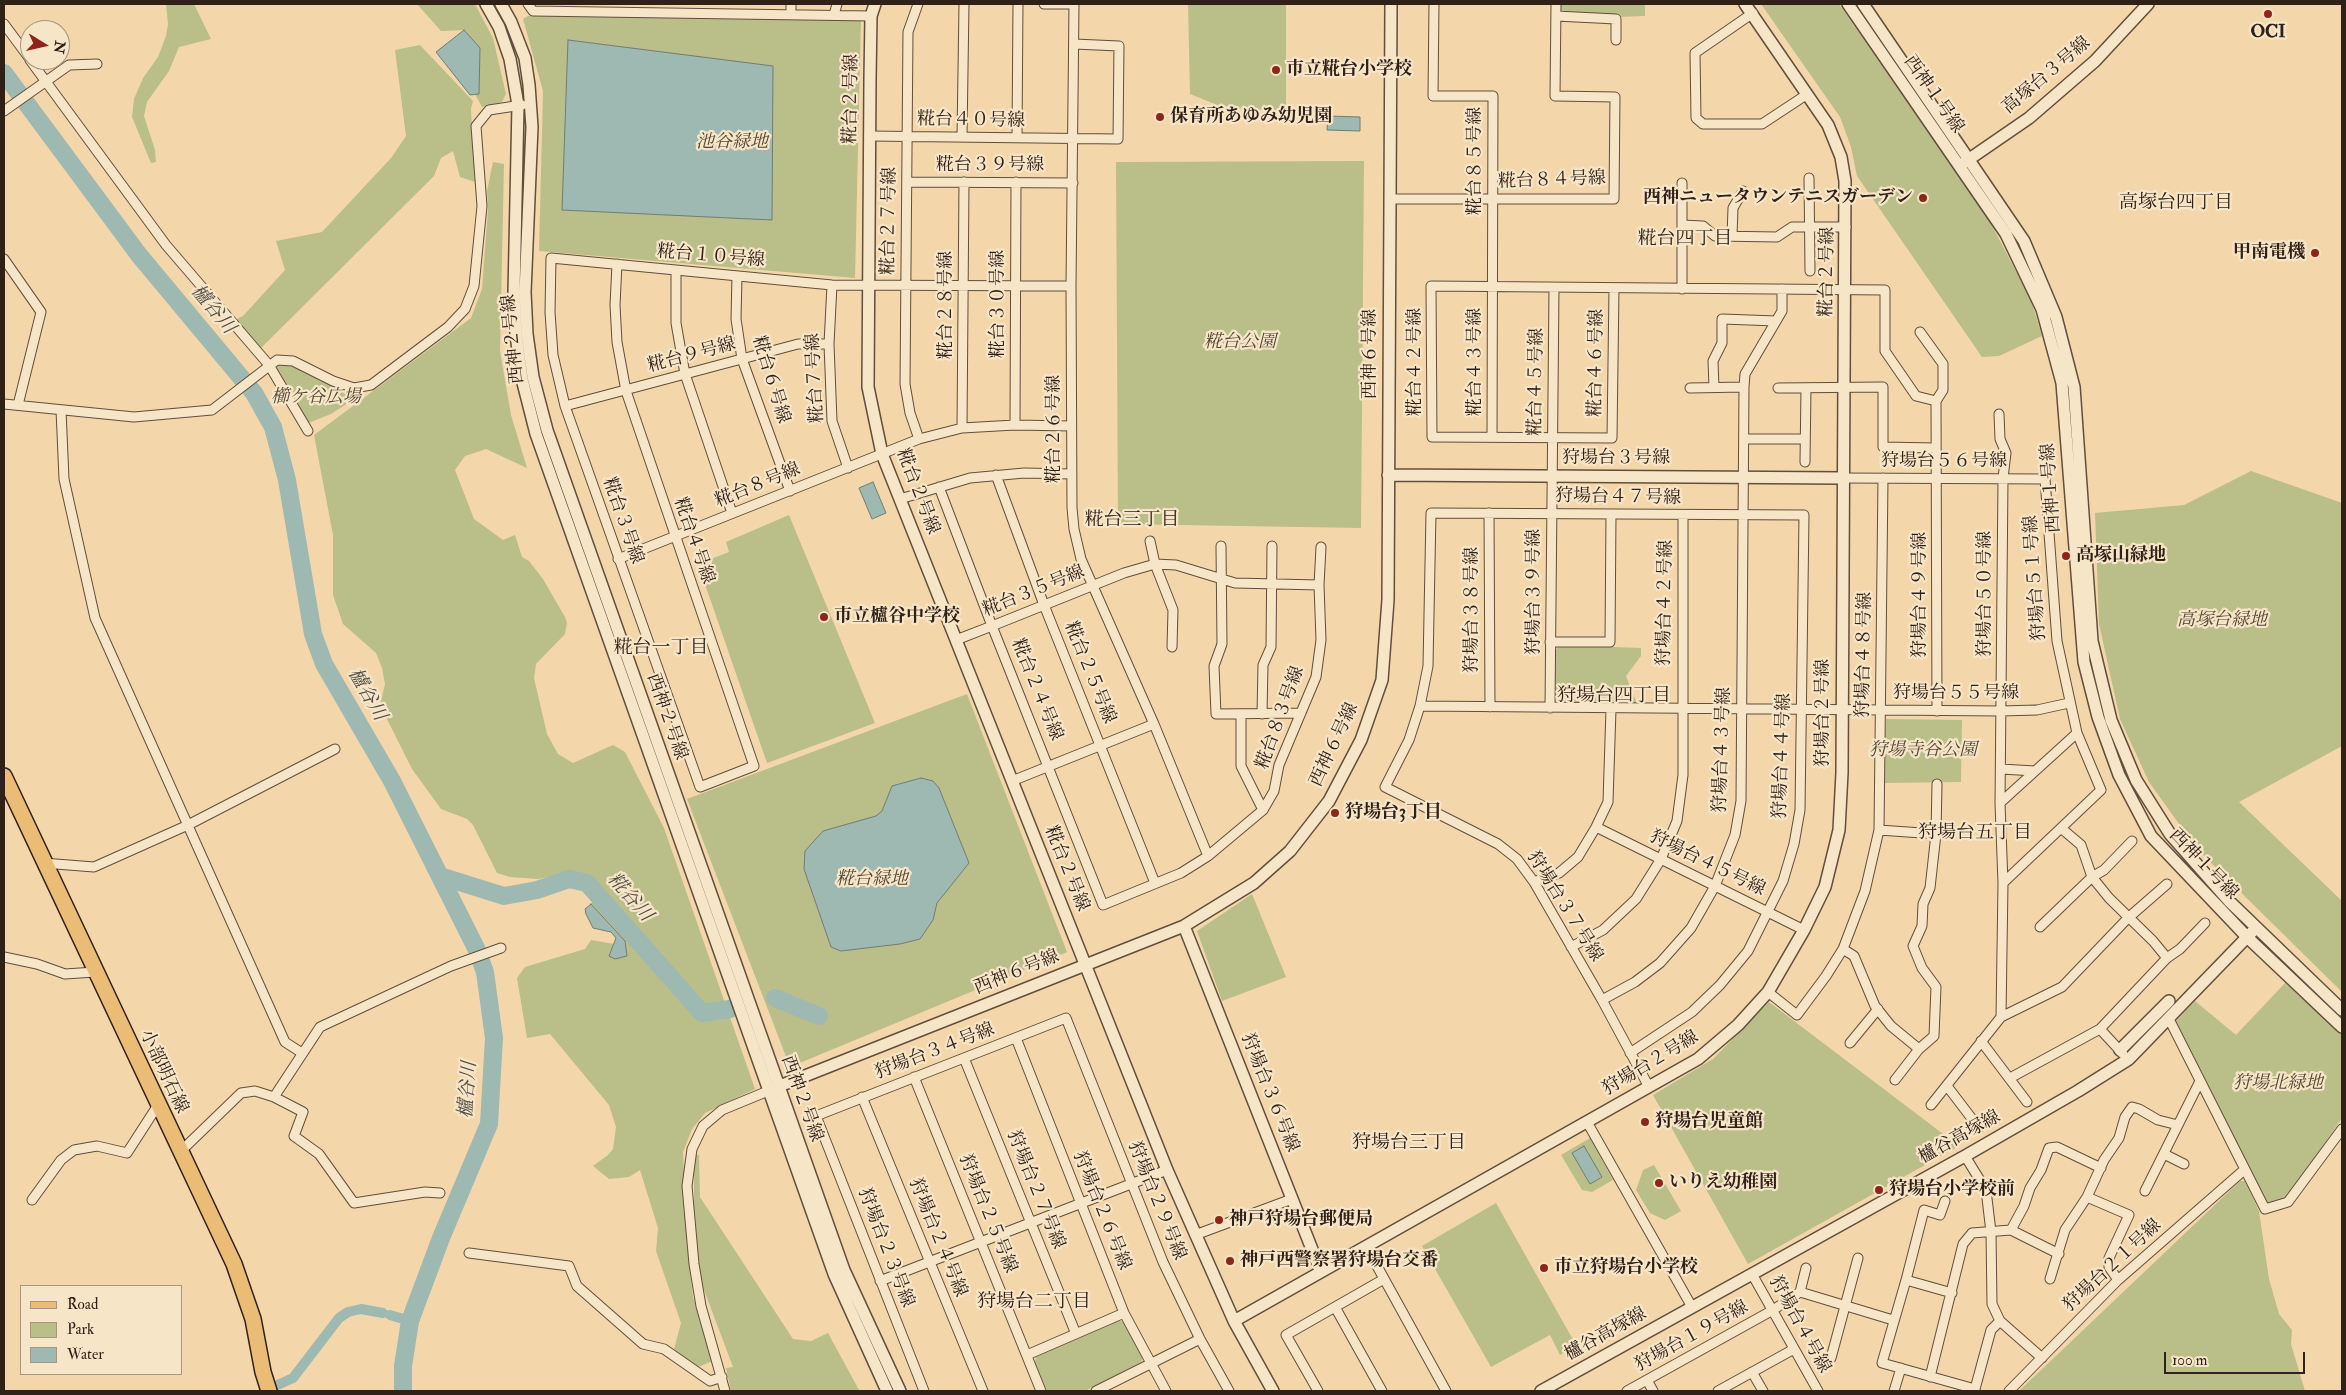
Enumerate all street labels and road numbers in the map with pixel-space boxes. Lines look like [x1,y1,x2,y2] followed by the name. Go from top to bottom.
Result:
[1999,33,2095,119] street label: 高塚台３号線
[1898,52,1968,138] street label: 西神１号線
[840,54,864,144] street label: 糀台２号線
[1465,107,1487,215] street label: 糀台８５号線
[917,109,1025,133] street label: 糀台４０号線
[936,155,1044,177] street label: 糀台３９号線
[878,167,902,275] street label: 糀台２７号線
[1498,168,1606,194] street label: 糀台８４号線
[1816,227,1840,317] street label: 糀台２号線
[656,242,766,272] street label: 糀台１０号線
[988,250,1010,358] street label: 糀台３０号線
[936,251,958,359] street label: 糀台２８号線
[499,293,529,385] street label: 西神２号線
[1405,308,1427,416] street label: 糀台４２号線
[1465,308,1487,416] street label: 糀台４３号線
[1360,309,1382,399] street label: 西神６号線
[1585,309,1609,417] street label: 糀台４６号線
[1525,328,1549,436] street label: 糀台４５号線
[803,332,829,424] street label: 糀台７号線
[646,334,738,378] street label: 糀台９号線
[747,334,793,426] street label: 糀台６号線
[1044,375,1066,483] street label: 糀台２６号線
[2038,442,2066,534] street label: 西神１号線
[891,446,943,538] street label: 糀台２号線
[1562,448,1670,470] street label: 狩場台３号線
[1881,451,2007,473] street label: 狩場台５６号線
[712,459,804,513] street label: 糀台８号線
[597,475,647,567] street label: 糀台３号線
[1555,486,1681,510] street label: 狩場台４７号線
[668,495,718,587] street label: 糀台４号線
[2021,514,2051,642] street label: 狩場台５１号線
[1524,529,1546,655] street label: 狩場台３９号線
[1975,531,1997,657] street label: 狩場台５０号線
[1910,532,1932,658] street label: 狩場台４９号線
[1654,540,1678,666] street label: 狩場台４２号線
[1462,547,1484,673] street label: 狩場台３８号線
[980,562,1088,622] street label: 糀台３５号線
[1853,592,1877,718] street label: 狩場台４８号線
[1059,619,1119,727] street label: 糀台２５号線
[1006,636,1066,744] street label: 糀台２４号線
[1813,659,1835,767] street label: 狩場台２号線
[1252,664,1310,772] street label: 糀台８３号線
[641,671,691,763] street label: 西神２号線
[1893,683,2019,705] street label: 狩場台５５号線
[1710,687,1736,813] street label: 狩場台４３号線
[1770,693,1796,819] street label: 狩場台４４号線
[1306,700,1364,790] street label: 西神６号線
[1039,823,1093,915] street label: 糀台２号線
[2164,825,2242,905] street label: 西神１号線
[1646,827,1768,901] street label: 狩場台４５号線
[1521,848,1607,966] street label: 狩場台３７号線
[971,946,1063,1000] street label: 西神６号線
[872,1019,998,1085] street label: 狩場台３４号線
[134,1027,192,1117] street label: 小部明石線
[1599,1027,1703,1101] street label: 狩場台２号線
[1235,1031,1303,1155] street label: 狩場台３６号線
[775,1053,827,1145] street label: 西神２号線
[1915,1107,2005,1169] street label: 櫨谷高塚線
[1001,1128,1069,1252] street label: 狩場台２７号線
[1122,1139,1190,1263] street label: 狩場台２９号線
[1067,1149,1135,1273] street label: 狩場台２６号線
[953,1152,1021,1276] street label: 狩場台２５号線
[903,1176,971,1300] street label: 狩場台２４号線
[852,1185,918,1311] street label: 狩場台２３号線
[2060,1215,2166,1317] street label: 狩場台２１号線
[1763,1273,1835,1377] street label: 狩場台４号線
[1632,1297,1752,1377] street label: 狩場台１９号線
[1561,1304,1651,1366] street label: 櫨谷高塚線

